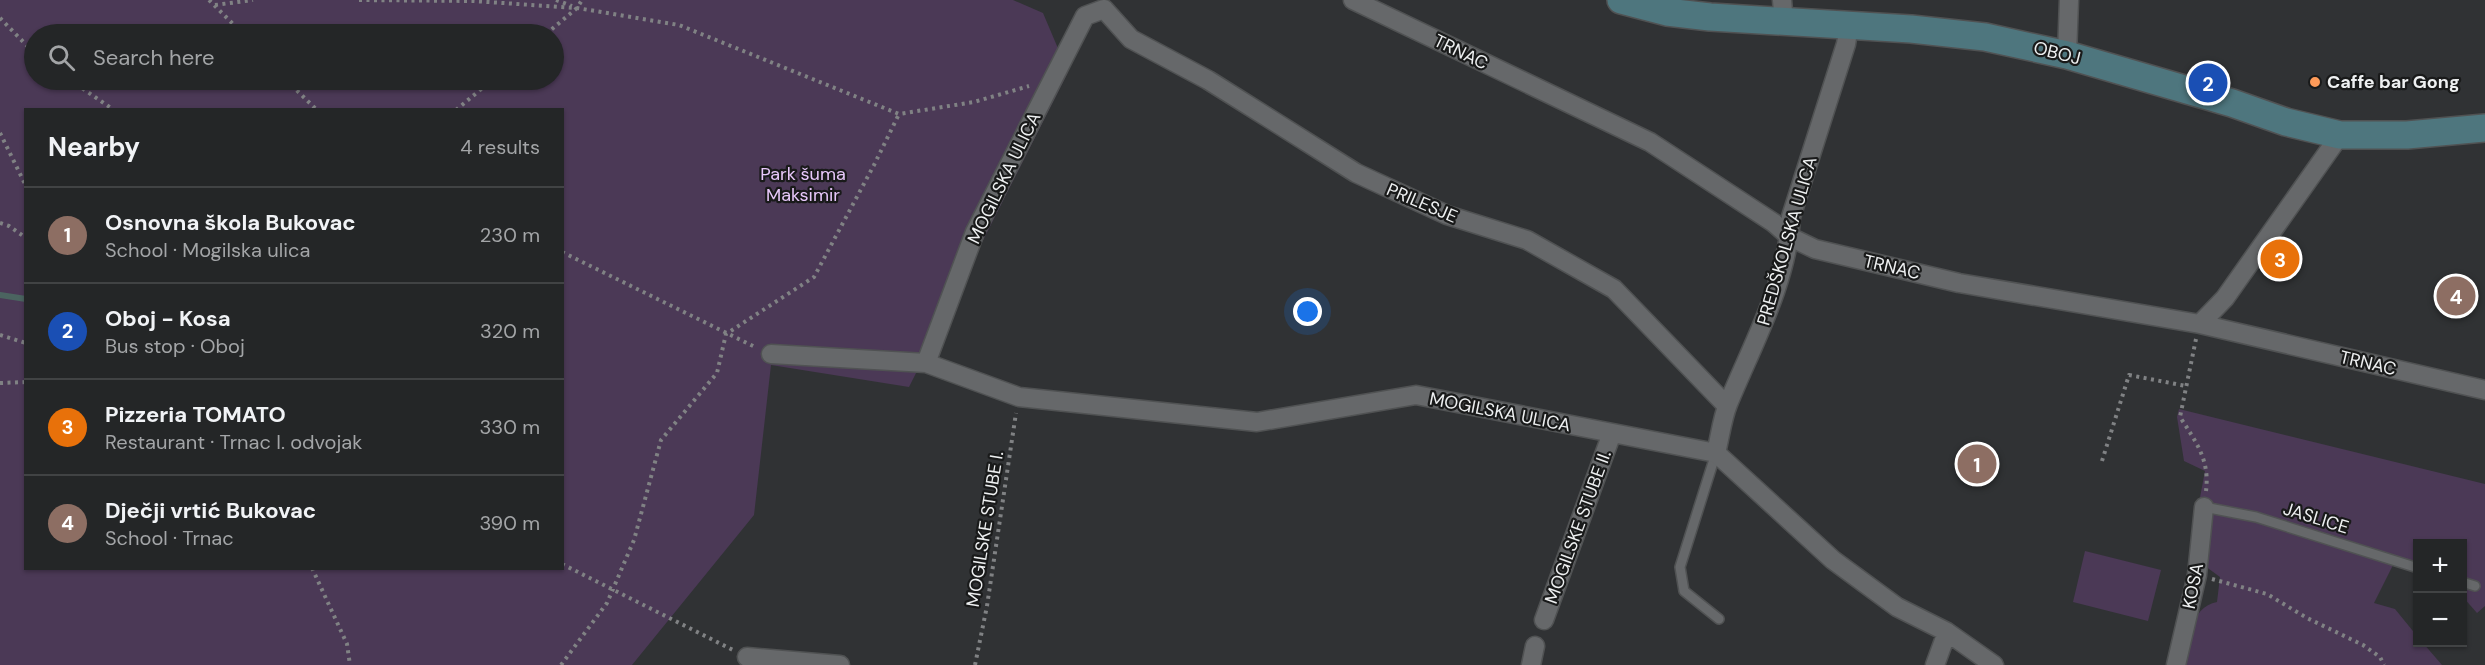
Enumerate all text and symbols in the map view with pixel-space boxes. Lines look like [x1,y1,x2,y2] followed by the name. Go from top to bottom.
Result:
[24,24,564,90] search box
[1430,29,1492,75] street label: TRNAC
[2031,36,2083,70] street label: OBOJ
[45,41,78,74] icon: search
[93,43,214,72] text: Search here
[2188,60,2228,106] pin: 2
[2327,70,2460,94] place label: Caffe bar Gong
[2308,75,2322,89] marker: Caffe bar Gong
[962,108,1046,248] street label: MOGILSKA ULICA
[48,130,140,164] text: Nearby
[460,134,540,160] text: 4 results
[1751,154,1823,328] street label: PREDŠKOLSKA ULICA
[760,162,846,207] park label: Park šuma Maksimir
[1383,177,1461,229] street label: PRILESJE
[105,208,356,237] text: Osnovna škola Bukovac
[64,222,71,248] text: 1
[480,222,540,248] text: 230 m
[2260,236,2300,282] pin: 3
[105,237,310,263] text: School · Mogilska ulica
[1861,249,1923,285] street label: TRNAC
[2436,274,2476,318] pin: 4
[1293,297,1322,326] your location
[105,304,231,333] text: Oboj - Kosa
[62,318,73,344] text: 2
[480,318,540,344] text: 320 m
[105,333,245,359] text: Bus stop · Oboj
[2337,345,2399,381] street label: TRNAC
[1427,387,1573,437] street label: MOGILSKA ULICA
[105,400,286,429] text: Pizzeria TOMATO
[61,414,74,440] text: 3
[480,414,540,440] text: 330 m
[105,429,362,455] text: Restaurant · Trnac I. odvojak
[1958,442,1996,486] pin: 1
[1539,447,1617,607] street label: MOGILSKE STUBE II.
[961,449,1009,609] street label: MOGILSKE STUBE I.
[105,496,316,525] text: Dječji vrtić Bukovac
[2280,497,2352,539] street label: JASLICE
[61,510,74,536] text: 4
[479,510,540,536] text: 390 m
[105,525,234,551] text: School · Trnac
[2413,539,2467,647] map controls
[2413,539,2467,593] button: +
[2177,561,2209,611] street label: KOSA
[2413,593,2467,647] button: −

